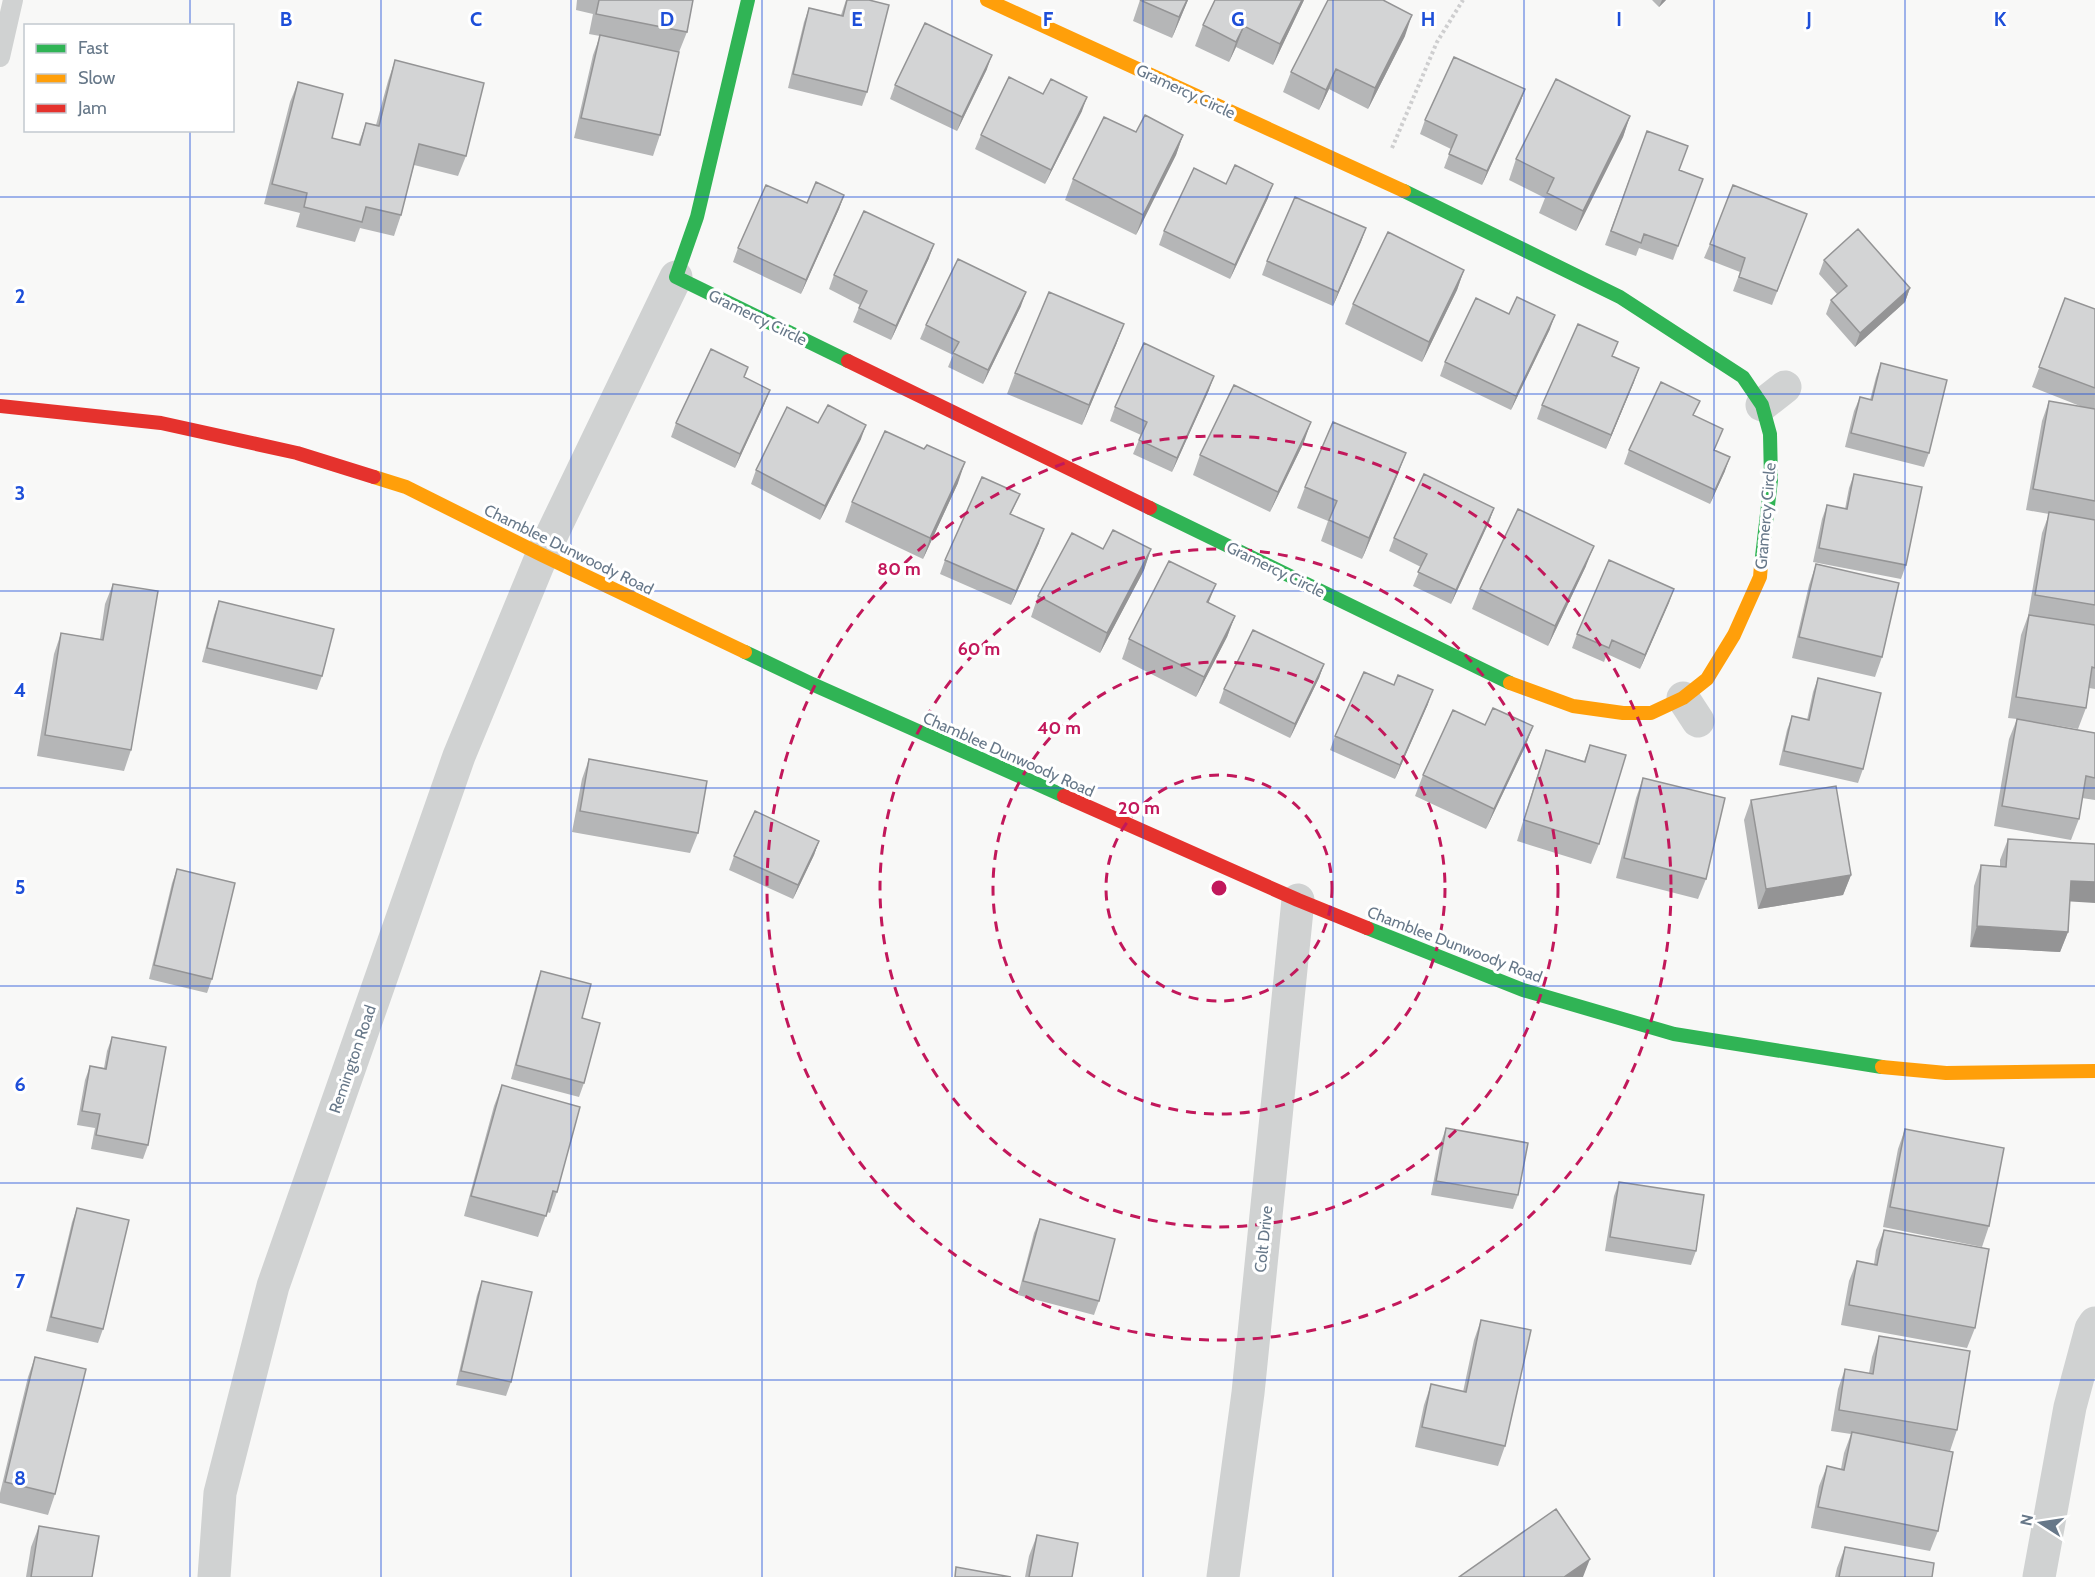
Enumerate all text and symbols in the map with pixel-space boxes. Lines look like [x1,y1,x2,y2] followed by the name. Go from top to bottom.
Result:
[280,7,292,31] text: B
[470,7,482,31] text: C
[660,7,674,31] text: D
[851,7,863,31] text: E
[1043,7,1054,31] text: F
[1231,7,1245,31] text: G
[1421,7,1435,31] text: H
[1616,7,1622,31] text: I
[1805,7,1812,31] text: J
[1994,7,2007,31] text: K
[24,24,234,132] legend
[78,37,109,59] text: Fast
[1133,60,1238,123] street label: Gramercy Circle
[78,67,115,89] text: Slow
[77,97,107,119] text: Jam
[15,284,25,308] text: 2
[706,285,810,349] street label: Gramercy Circle
[1751,462,1780,570] street label: Gramercy Circle
[15,481,25,505] text: 3
[481,500,656,599] street label: Chamblee Dunwoody Road
[1224,537,1328,601] street label: Gramercy Circle
[877,558,921,580] text: 80 m
[958,638,1000,660] text: 60 m
[14,678,26,702] text: 4
[920,708,1098,801] street label: Chamblee Dunwoody Road
[1037,717,1081,739] text: 40 m
[1118,797,1160,819] text: 20 m
[15,875,25,899] text: 5
[1209,878,1229,898] centre of rings
[1365,902,1545,987] street label: Chamblee Dunwoody Road
[325,1003,380,1116] street label: Remington Road
[14,1072,26,1096] text: 6
[1251,1205,1276,1273] street label: Colt Drive
[15,1269,26,1293] text: 7
[14,1466,26,1490] text: 8
[2011,1493,2071,1553] north arrow
[2016,1512,2037,1527] text: N

